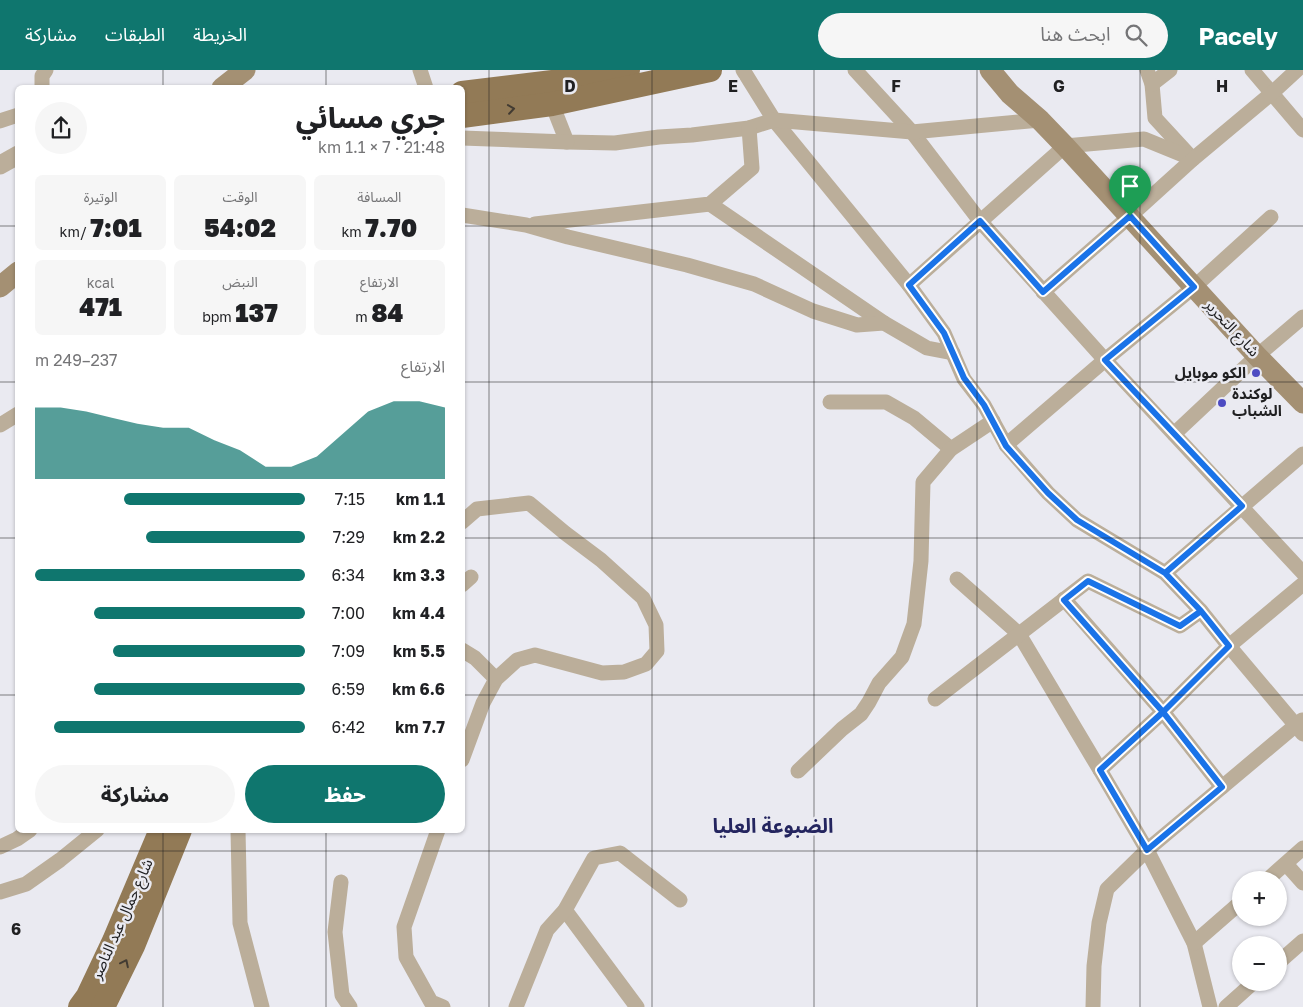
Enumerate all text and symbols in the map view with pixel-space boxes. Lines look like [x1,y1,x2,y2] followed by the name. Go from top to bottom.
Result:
[818,13,1168,58] search box
[1122,21,1150,49] icon: search
[1198,21,1278,50] text: Pacely
[1040,22,1110,45] text: ابحث هنا
[25,23,77,45] text: مشاركة
[105,23,165,45] text: الطبقات
[193,23,247,45] text: الخريطة
[564,76,576,96] text: D
[728,76,738,96] text: E
[891,76,901,96] text: F
[1053,76,1065,96] text: G
[1216,76,1228,96] text: H
[296,101,445,134] text: جري مسائي
[35,102,87,154] button: share
[507,104,515,115] one-way arrow
[318,137,445,157] text: 21:48 · 7 × 1.1 km
[1109,165,1151,216] pin
[1116,172,1144,200] icon: arrive
[84,188,118,205] text: الوتيرة
[222,188,258,205] text: الوقت
[357,188,401,205] text: المسافة
[90,212,142,243] text: 7:01
[204,212,276,243] text: 54:02
[365,212,417,243] text: 7.70
[60,223,90,240] text: /km
[341,223,365,240] text: km
[222,273,258,290] text: النبض
[360,273,399,290] text: الارتفاع
[87,274,115,291] text: kcal
[79,291,122,322] text: 471
[1198,294,1264,363] street label: شارع التحرير
[235,297,278,328] text: 137
[371,297,403,328] text: 84
[202,308,235,325] text: bpm
[355,308,371,325] text: m
[35,350,118,370] text: 237–249 m
[401,356,445,376] text: الارتفاع
[1175,363,1246,382] place label: الكو موبايل
[1250,367,1262,379] marker: الكو موبايل
[1232,384,1282,419] place label: لوكندة الشباب
[1216,397,1228,409] marker: لوكندة الشباب
[335,489,365,509] text: 7:15
[396,489,445,509] text: 1.1 km
[333,527,365,547] text: 7:29
[393,527,445,547] text: 2.2 km
[331,565,365,585] text: 6:34
[393,565,445,585] text: 3.3 km
[332,603,365,623] text: 7:00
[393,603,445,623] text: 4.4 km
[332,641,365,661] text: 7:09
[393,641,445,661] text: 5.5 km
[332,679,365,699] text: 6:59
[392,679,445,699] text: 6.6 km
[331,717,365,737] text: 6:42
[395,717,445,737] text: 7.7 km
[35,765,235,823] button: مشاركة
[245,765,445,823] button: حفظ
[713,813,833,838] district label: الضبوعة العليا
[86,855,159,984] street label: شارع جمال عبد الناصر
[1232,871,1287,991] map controls
[1232,871,1287,926] button: +
[11,919,21,939] text: 6
[1232,936,1287,991] button: −
[119,960,129,969] one-way arrow

